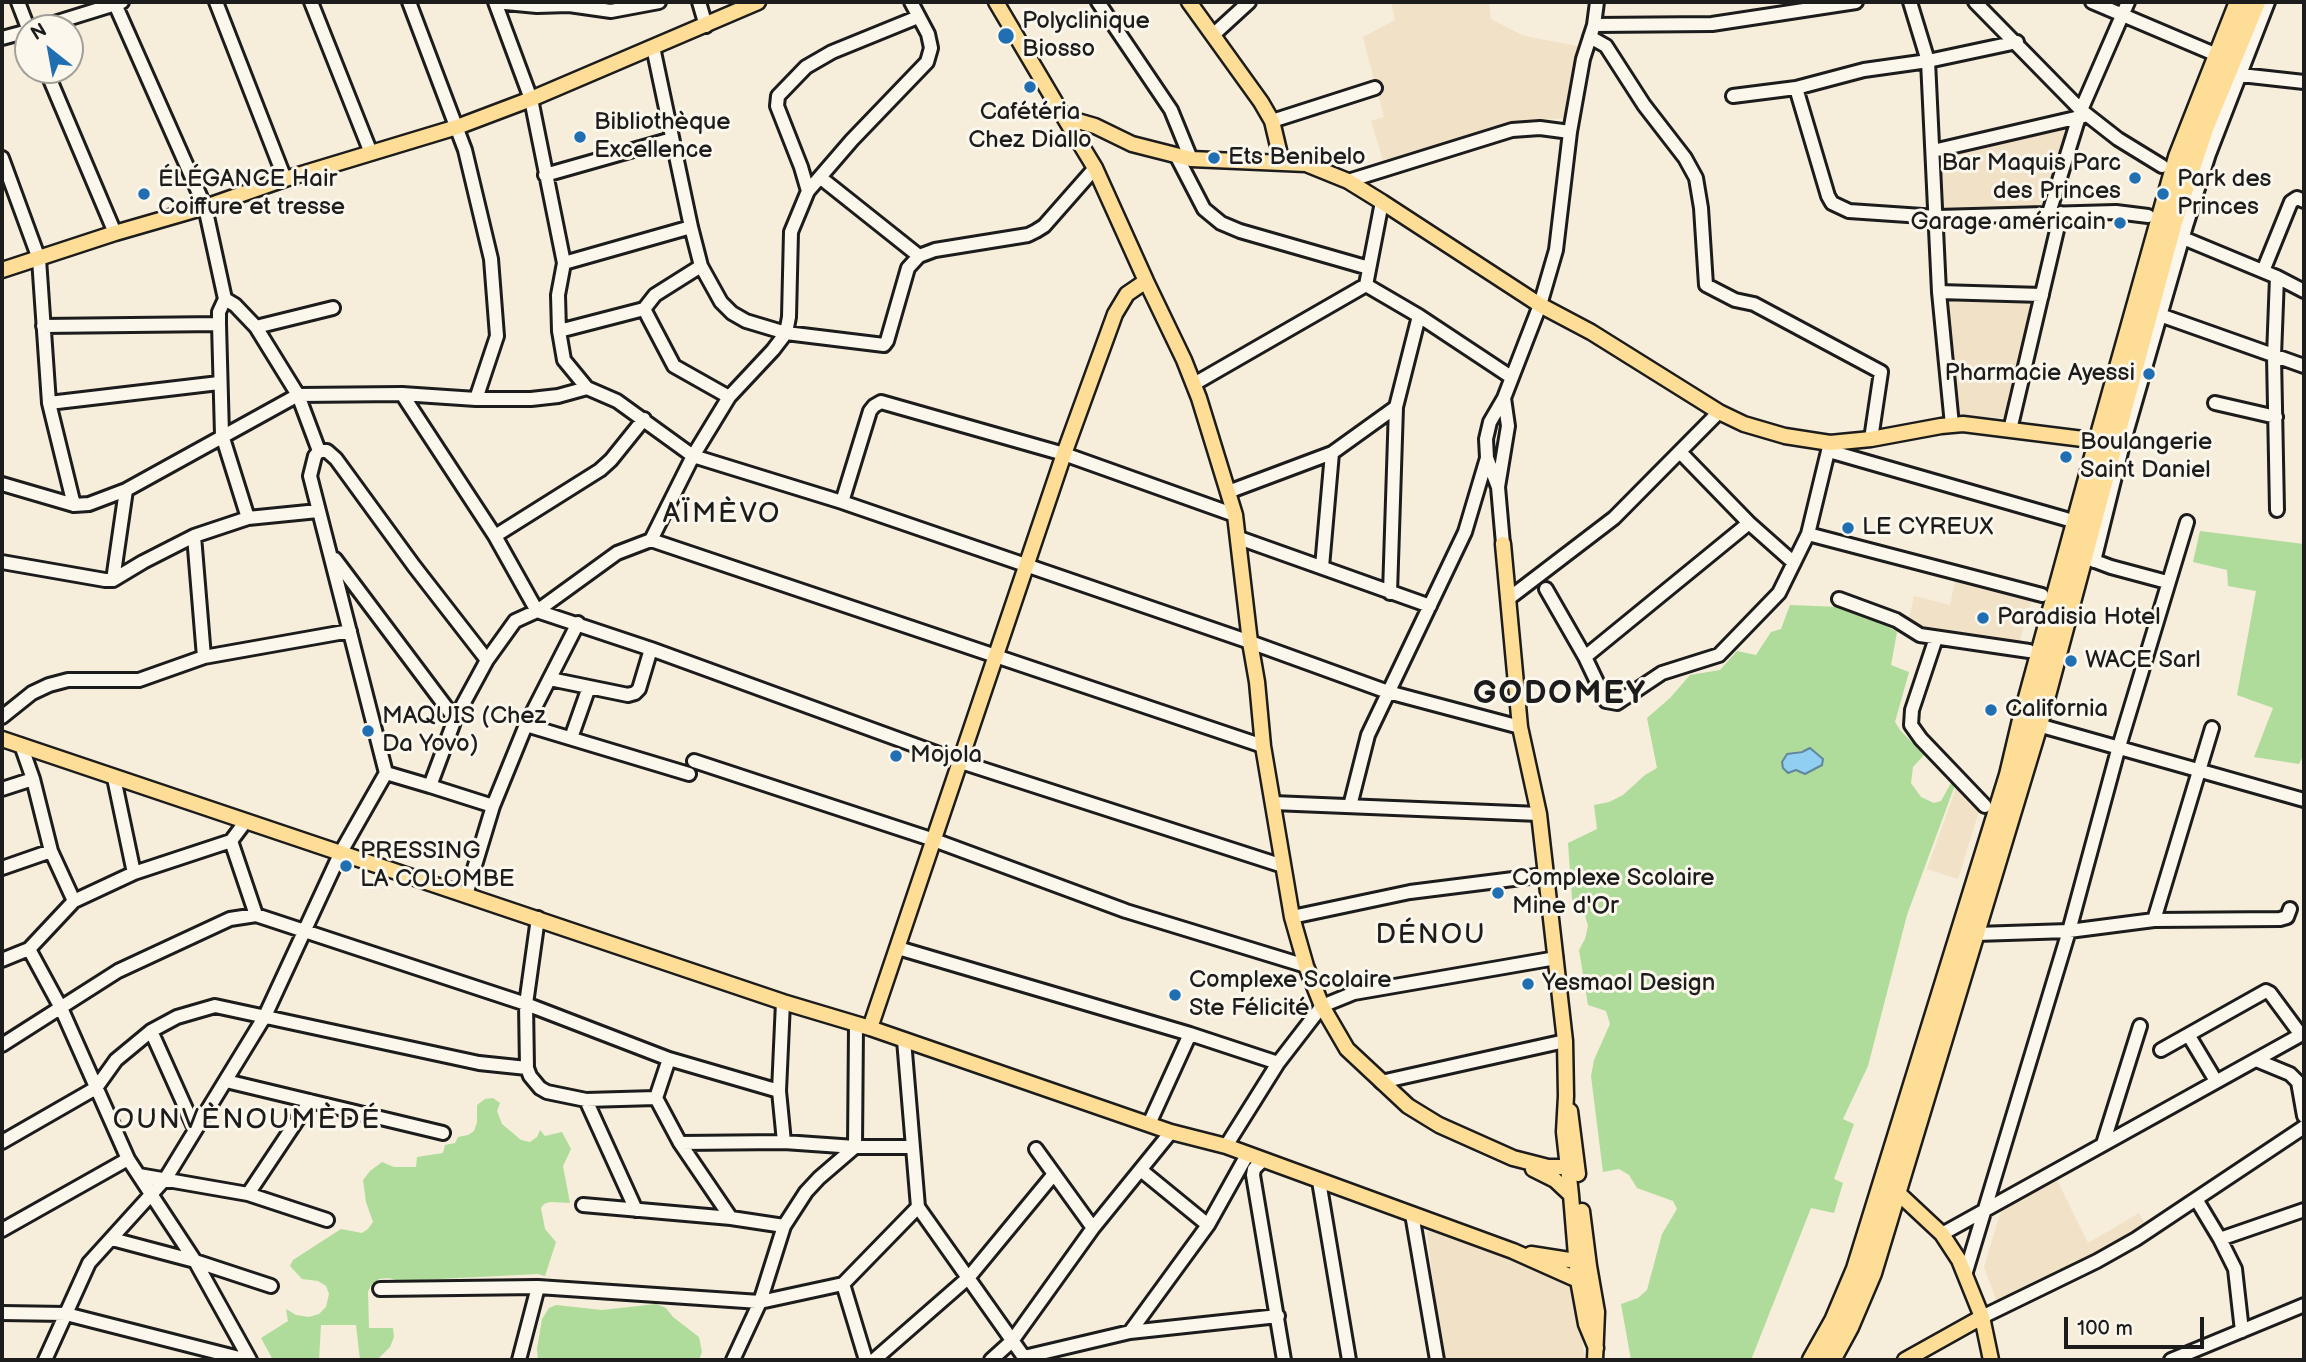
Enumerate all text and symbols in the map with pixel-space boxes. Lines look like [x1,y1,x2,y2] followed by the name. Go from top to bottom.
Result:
[1022,8,1150,64] place label: Polyclinique Biosso
[14,14,84,84] north arrow
[27,19,51,46] text: N
[996,26,1016,46] marker: Polyclinique Biosso
[1022,79,1038,95] marker: Cafétéria Chez Diallo
[968,99,1092,155] place label: Cafétéria Chez Diallo
[594,109,731,165] place label: Bibliothèque Excellence
[572,129,588,145] marker: Bibliothèque Excellence
[1228,144,1366,172] place label: Ets Benibelo
[1206,150,1222,166] marker: Ets Benibelo
[1942,150,2121,206] place label: Bar Maquis Parc des Princes
[158,166,345,222] place label: ÉLÉGANCE Hair Coiffure et tresse
[2177,166,2271,222] place label: Park des Princes
[2127,170,2143,186] marker: Bar Maquis Parc des Princes
[136,186,152,202] marker: ÉLÉGANCE Hair Coiffure et tresse
[2155,186,2171,202] marker: Park des Princes
[1910,209,2106,237] place label: Garage américain
[2112,215,2128,231] marker: Garage américain
[1945,360,2135,388] place label: Pharmacie Ayessi
[2141,366,2157,382] marker: Pharmacie Ayessi
[2080,429,2212,485] place label: Boulangerie Saint Daniel
[2058,449,2074,465] marker: Boulangerie Saint Daniel
[663,498,781,532] district label: AÏMÈVO
[1862,514,1993,542] place label: LE CYREUX
[1840,520,1856,536] marker: LE CYREUX
[1997,604,2161,632] place label: Paradisia Hotel
[1975,610,1991,626] marker: Paradisia Hotel
[2085,647,2201,675] place label: WACE Sarl
[2063,653,2079,669] marker: WACE Sarl
[1474,676,1646,714] district label: GODOMEY
[2005,696,2108,724] place label: California
[1983,702,1999,718] marker: California
[382,703,546,759] place label: MAQUIS (Chez Da Yovo)
[360,723,376,739] marker: MAQUIS (Chez Da Yovo)
[910,742,982,770] place label: Mojola
[888,748,904,764] marker: Mojola
[360,838,515,894] place label: PRESSING LA COLOMBE
[338,858,354,874] marker: PRESSING LA COLOMBE
[1512,865,1715,921] place label: Complexe Scolaire Mine d'Or
[1490,885,1506,901] marker: Complexe Scolaire Mine d'Or
[1376,919,1486,953] district label: DÉNOU
[1189,967,1392,1023] place label: Complexe Scolaire Ste Félicité
[1542,970,1715,998] place label: Yesmaol Design
[1520,976,1536,992] marker: Yesmaol Design
[1167,987,1183,1003] marker: Complexe Scolaire Ste Félicité
[114,1104,380,1138] district label: OUNVÈNOUMÈDÉ
[2068,1302,2208,1346] scale bar
[2077,1316,2133,1341] text: 100 m

